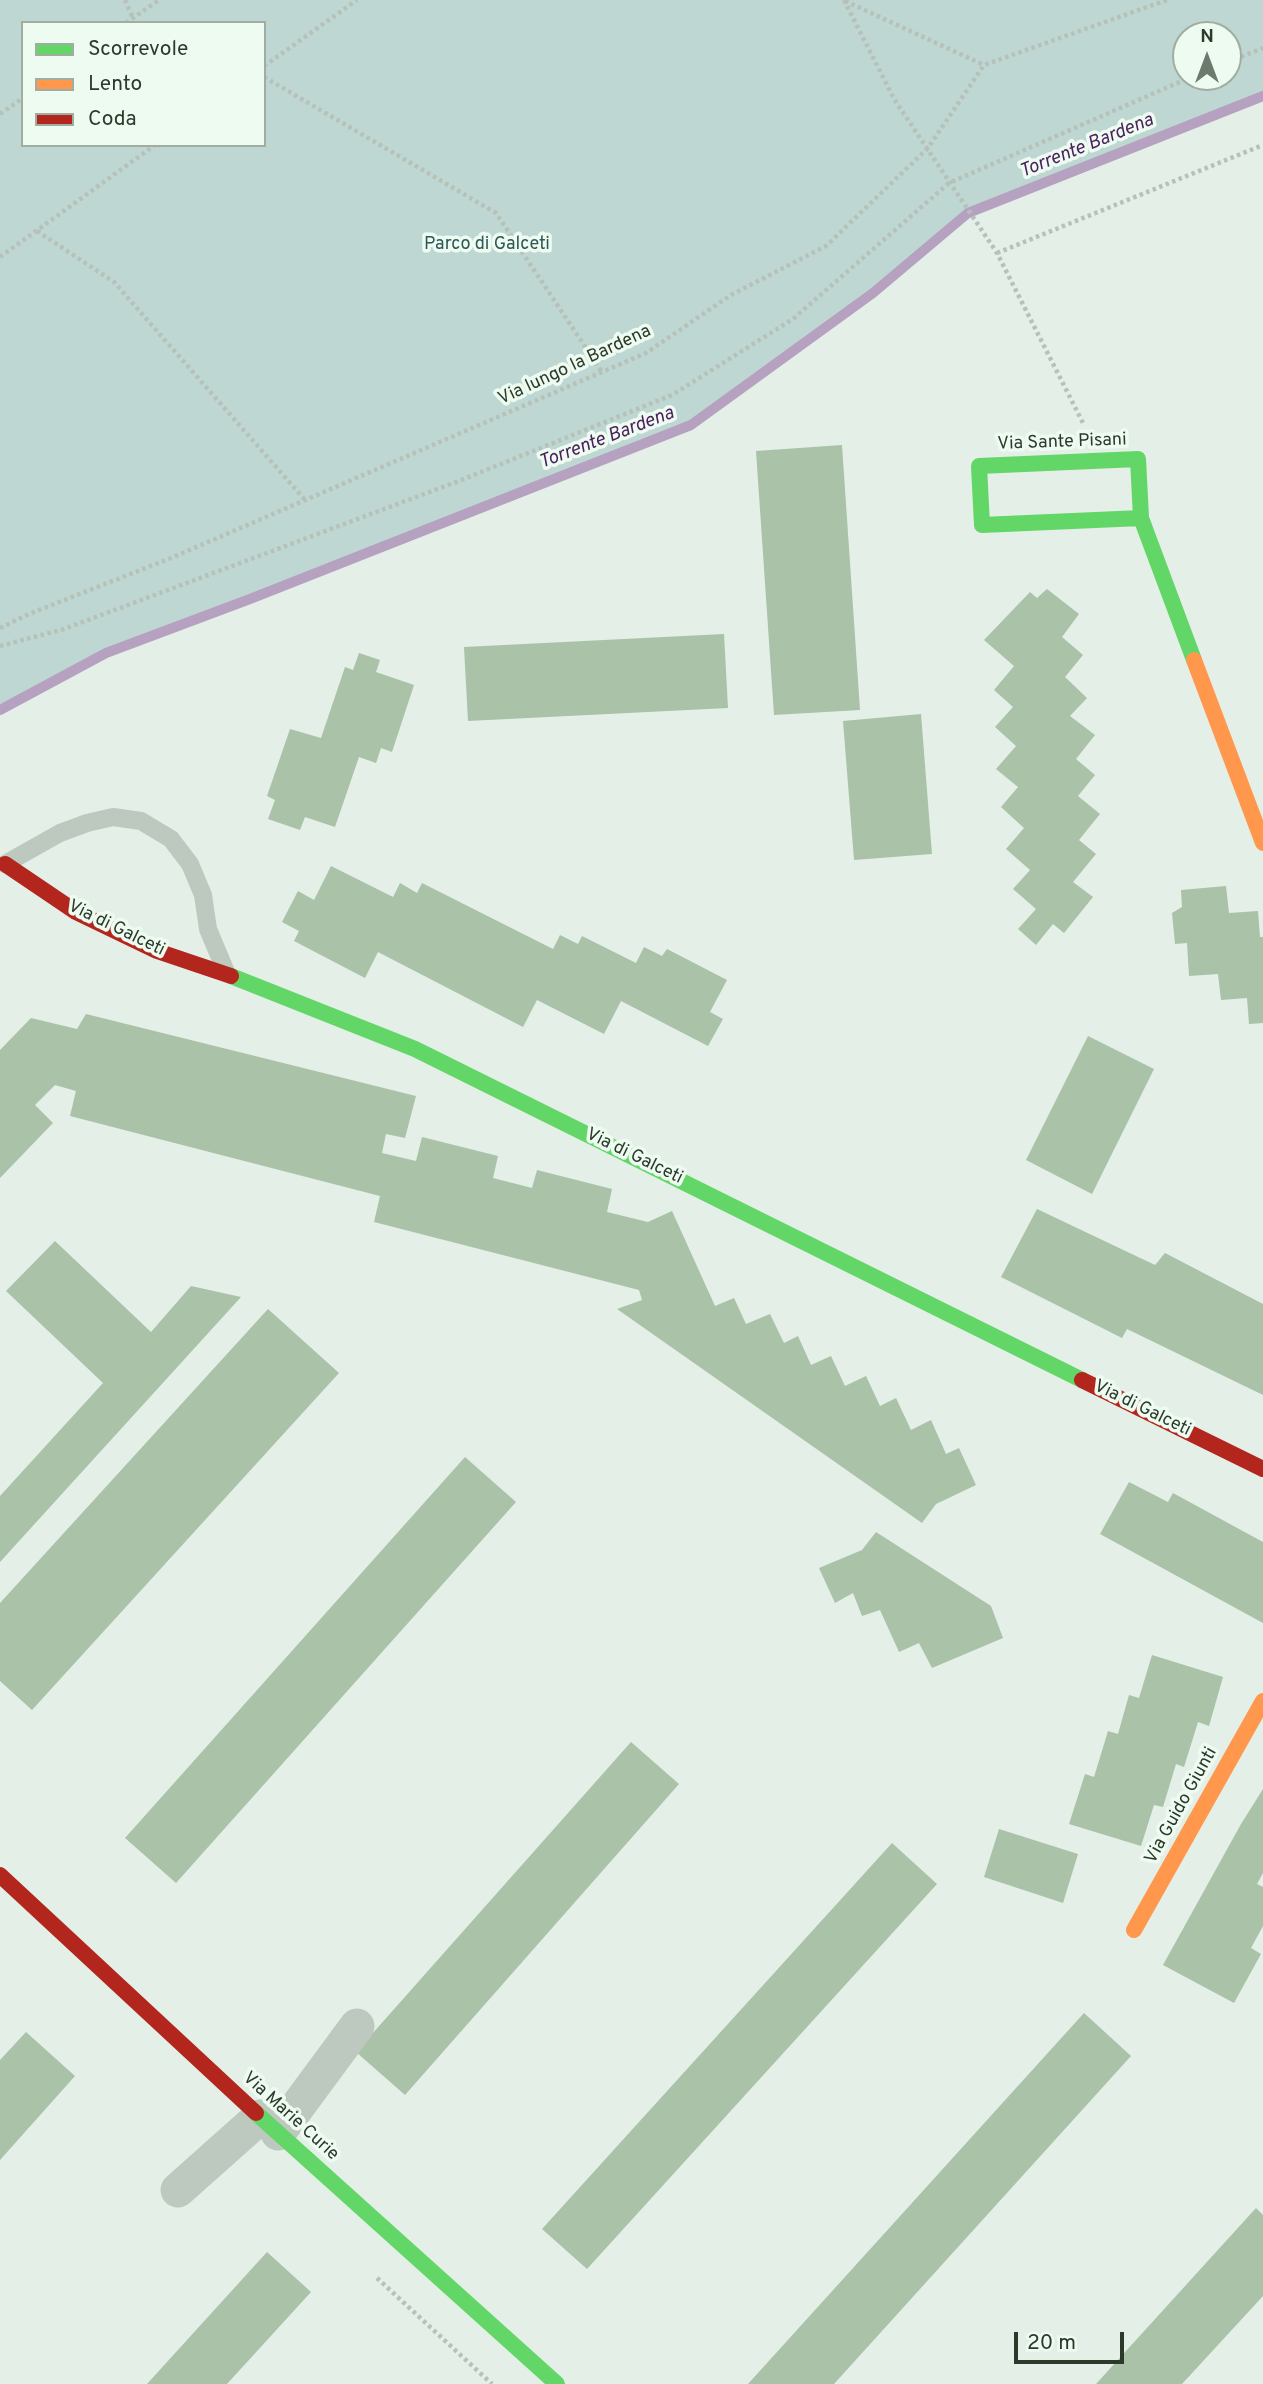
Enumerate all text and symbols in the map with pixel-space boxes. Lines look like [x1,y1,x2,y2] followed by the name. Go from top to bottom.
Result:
[21,21,266,147] legend
[1172,21,1242,91] north arrow
[1200,25,1214,49] text: N
[88,36,188,63] text: Scorrevole
[88,71,142,98] text: Lento
[88,106,137,133] text: Coda
[1017,110,1157,184] water label: Torrente Bardena
[424,234,550,256] park label: Parco di Galceti
[495,321,655,411] street label: Via lungo la Bardena
[536,403,678,475] water label: Torrente Bardena
[997,430,1127,456] street label: Via Sante Pisani
[64,896,168,962] street label: Via di Galceti
[582,1124,686,1190] street label: Via di Galceti
[1090,1376,1194,1442] street label: Via di Galceti
[1141,1744,1223,1868] street label: Via Guido Giunti
[237,2068,343,2166] street label: Via Marie Curie
[1018,2318,1128,2362] scale bar
[1027,2330,1076,2357] text: 20 m

